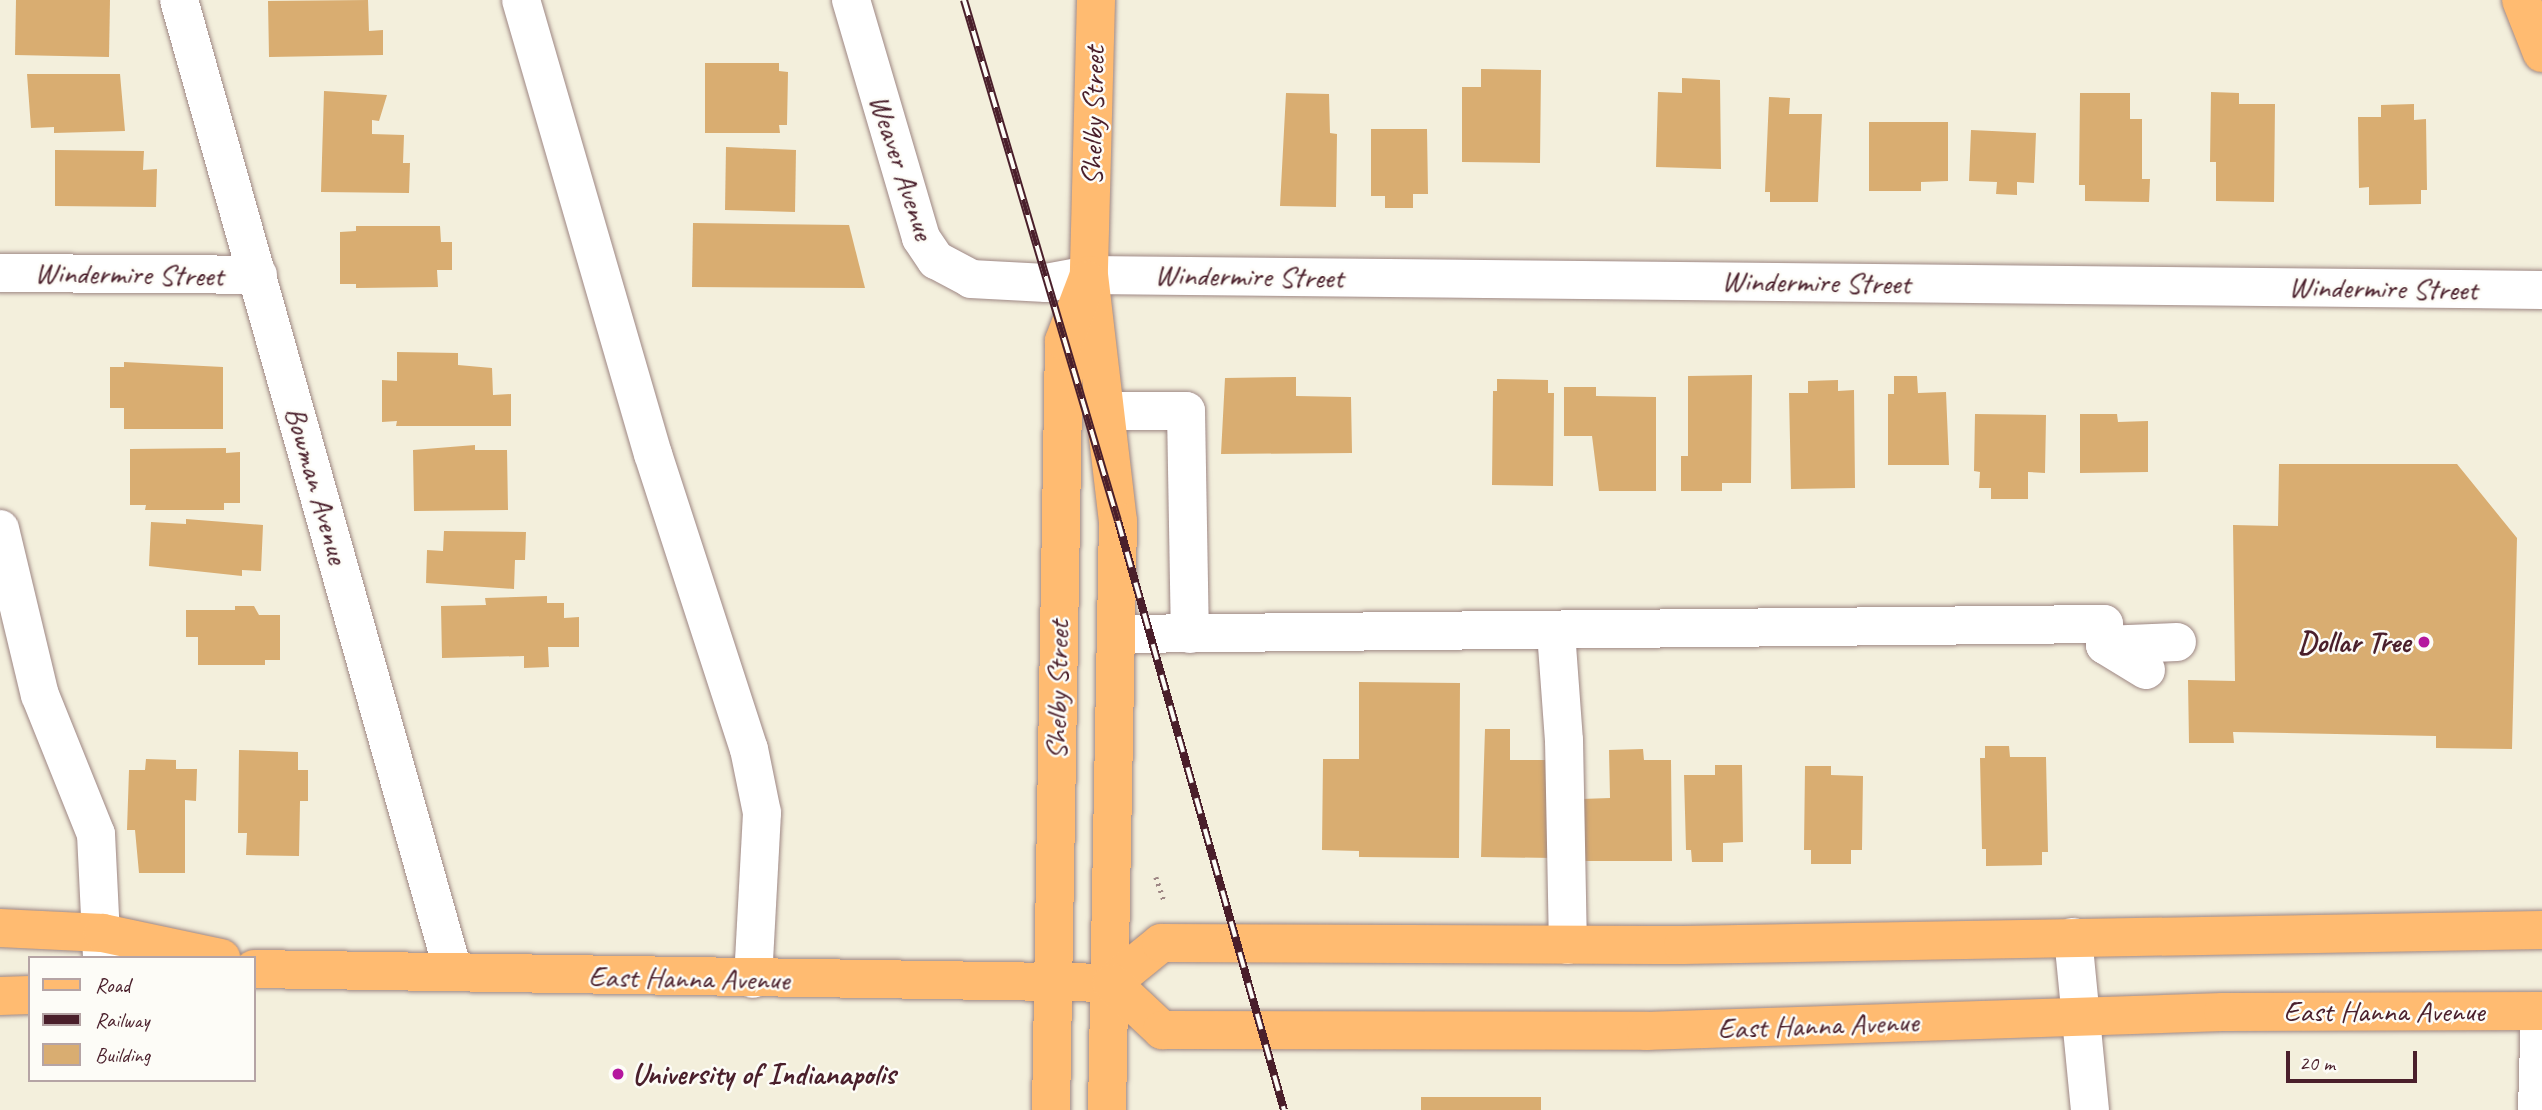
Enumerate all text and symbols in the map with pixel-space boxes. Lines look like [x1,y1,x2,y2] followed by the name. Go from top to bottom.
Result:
[1074,46,1112,186] street label: Shelby Street
[862,90,942,244] street label: Weaver Avenue
[34,254,224,294] street label: Windermire Street
[1154,256,1344,296] street label: Windermire Street
[1721,262,1911,302] street label: Windermire Street
[2288,268,2478,308] street label: Windermire Street
[277,402,357,568] street label: Bowman Avenue
[1038,620,1076,760] street label: Shelby Street
[2298,624,2410,660] place label: Dollar Tree
[2416,634,2432,650] marker: Dollar Tree
[28,956,256,1082] legend
[588,958,790,998] street label: East Hanna Avenue
[95,972,130,998] text: Road
[2283,993,2485,1029] street label: East Hanna Avenue
[1717,1003,1919,1047] street label: East Hanna Avenue
[95,1007,149,1033] text: Railway
[2290,1036,2421,1080] scale bar
[95,1042,150,1068] text: Building
[2299,1050,2335,1076] text: 20 m
[632,1056,894,1092] place label: University of Indianapolis
[610,1066,626,1082] marker: University of Indianapolis

